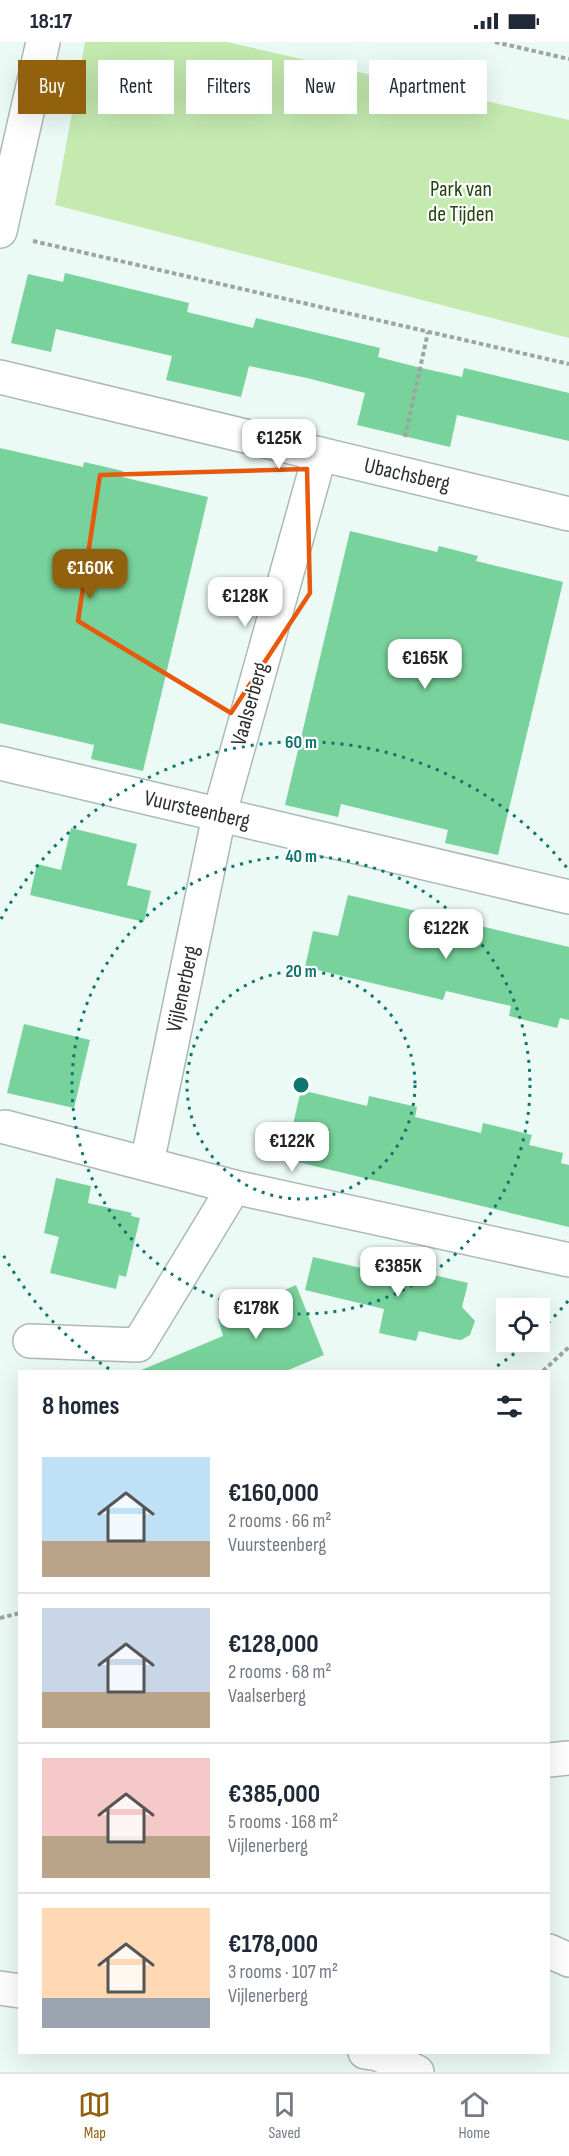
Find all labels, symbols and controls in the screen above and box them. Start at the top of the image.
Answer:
text: 18:17 [30,8,72,35]
chip: Buy [18,60,86,114]
chip: Rent [98,60,174,114]
chip: Filters [186,60,272,114]
chip: New [284,60,357,114]
chip: Apartment [369,60,487,114]
park label: Park van de Tijden [428,176,494,228]
pin: €125K [237,419,321,470]
text: €125K [256,426,302,450]
street label: Ubachsberg [362,452,453,498]
pin: €160K [48,549,132,600]
text: €160K [66,556,114,580]
pin: €128K [203,577,287,628]
text: €128K [222,584,268,608]
pin: €165K [383,639,467,690]
text: €165K [402,646,448,670]
street label: Vaalserberg [225,659,275,749]
text: 60 m [285,732,317,753]
street label: Vuursteenberg [141,785,253,835]
text: 40 m [285,846,317,867]
pin: €122K [404,909,488,960]
text: €122K [423,916,469,940]
street label: Vijlenerberg [161,943,205,1035]
text: 20 m [285,961,317,982]
centre of rings [291,1075,311,1095]
pin: €122K [250,1122,334,1173]
text: €122K [269,1129,315,1153]
pin: €385K [356,1247,440,1298]
text: €385K [374,1254,422,1278]
pin: €178K [214,1289,298,1340]
text: €178K [233,1296,279,1320]
map controls [496,1298,550,1352]
button: locate [496,1298,550,1352]
icon: filters [493,1390,526,1423]
text: 8 homes [42,1391,120,1422]
text: €160,000 [228,1478,319,1509]
icon: home [90,1481,162,1553]
text: 2 rooms · 66 m² [228,1509,332,1533]
text: Vuursteenberg [228,1533,326,1557]
text: €128,000 [228,1629,319,1660]
icon: home [90,1632,162,1704]
text: 2 rooms · 68 m² [228,1660,332,1684]
text: Vaalserberg [228,1684,306,1708]
text: €385,000 [228,1779,320,1810]
icon: home [90,1782,162,1854]
text: 5 rooms · 168 m² [228,1810,338,1834]
text: Vijlenerberg [228,1834,308,1858]
text: €178,000 [228,1929,318,1960]
icon: home [90,1932,162,2004]
text: 3 rooms · 107 m² [228,1960,338,1984]
text: Vijlenerberg [228,1984,308,2008]
tab: Map [78,2088,111,2143]
tab: Saved [268,2088,301,2143]
tab: Home [458,2088,491,2143]

